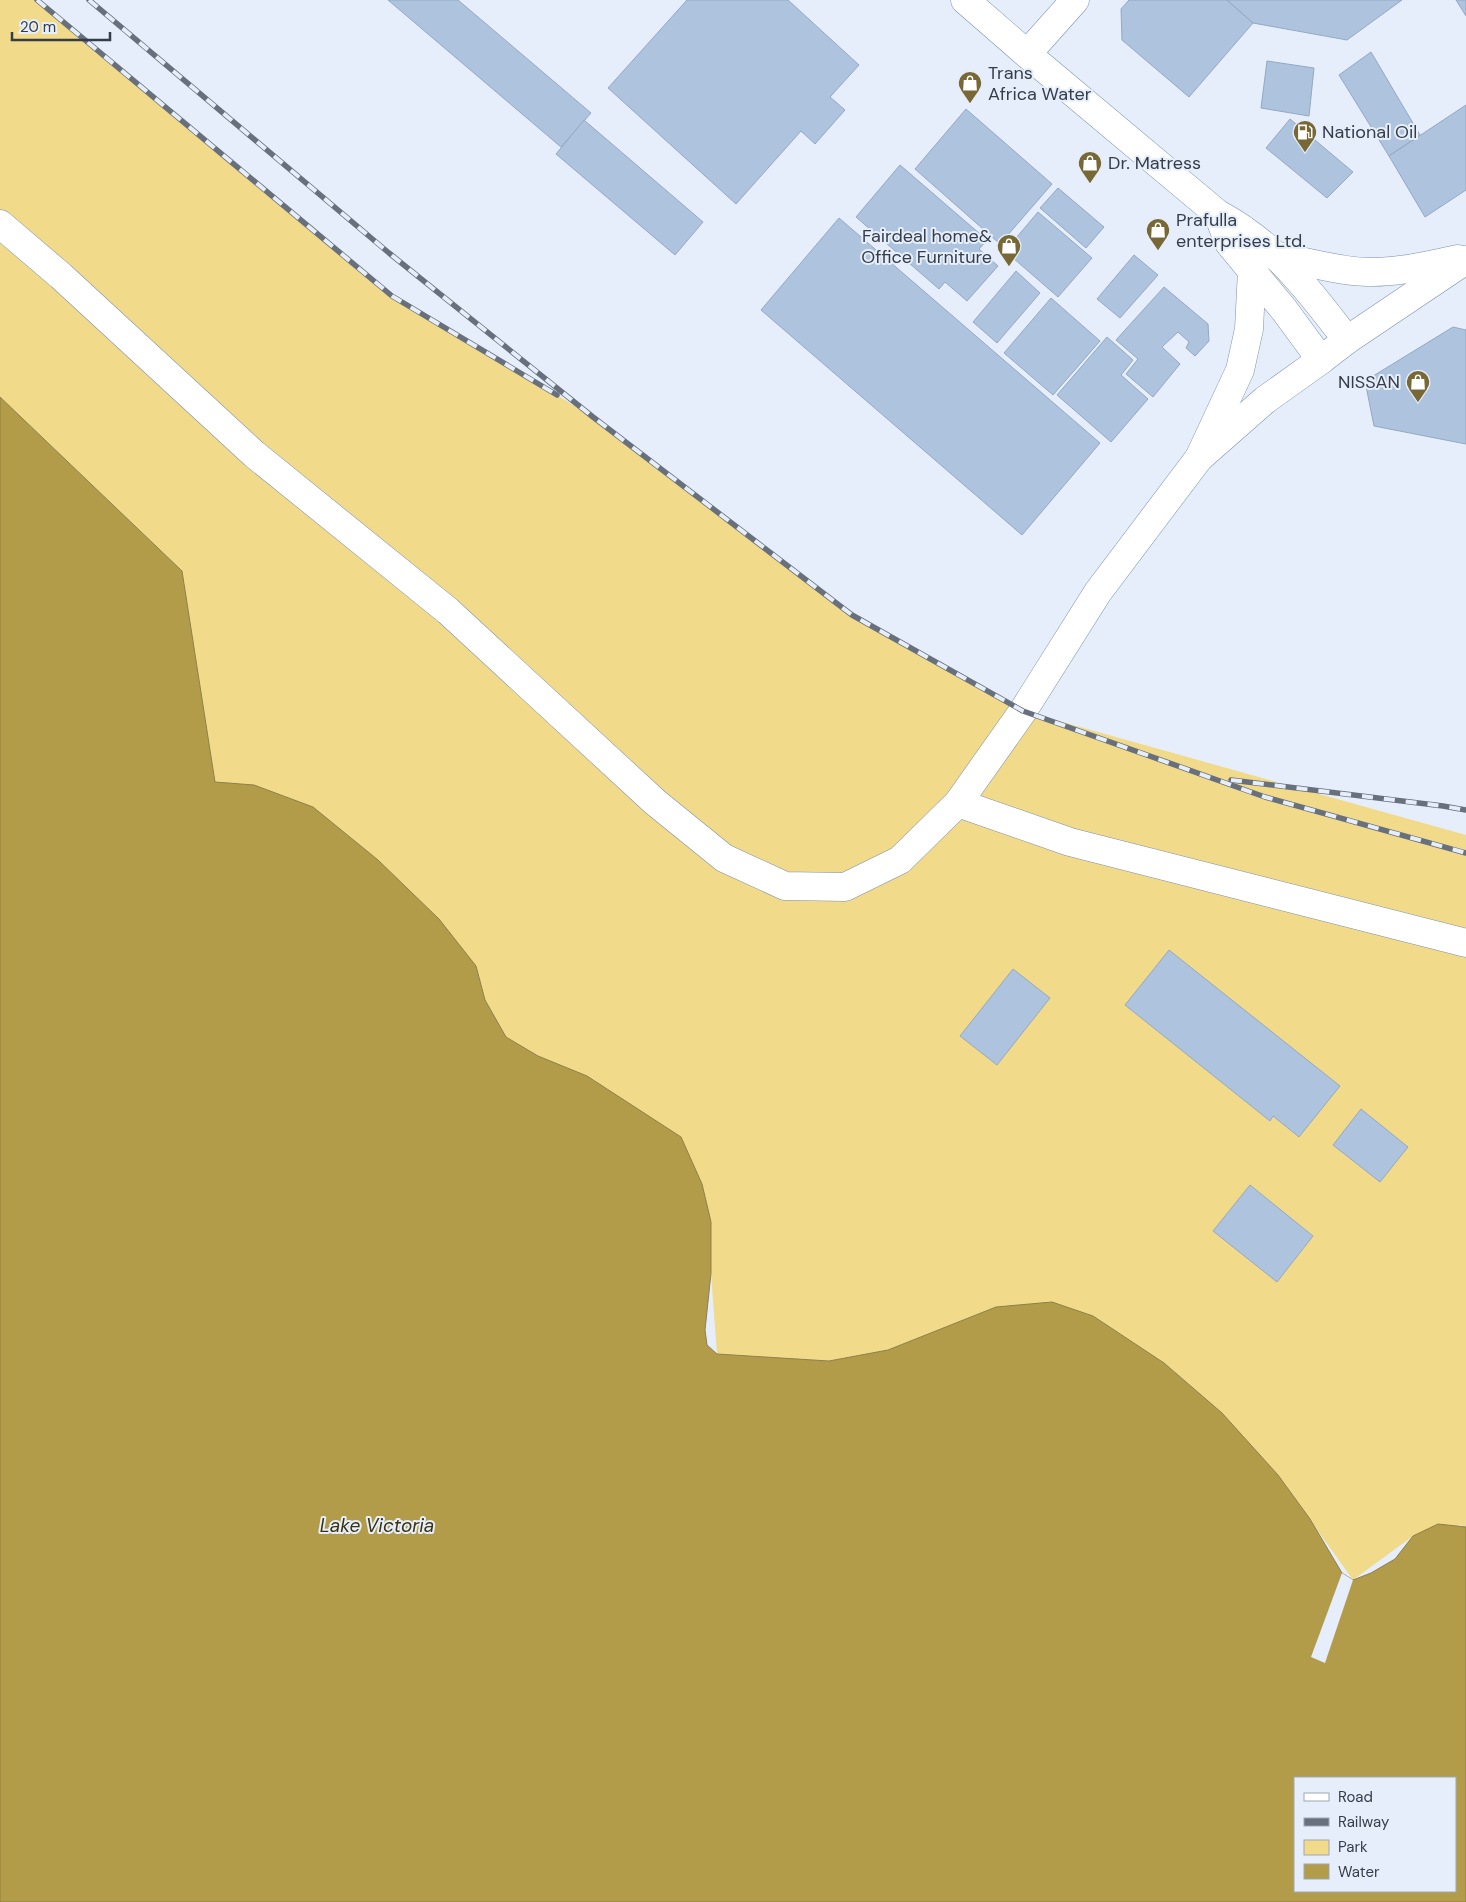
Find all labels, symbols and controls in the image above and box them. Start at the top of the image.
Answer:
scale bar [12,10,110,42]
text: 20 m [20,17,56,37]
place label: Trans Africa Water [988,61,1092,106]
shop icon: Trans Africa Water [957,70,983,104]
fuel station icon: National Oil [1292,119,1318,153]
place label: National Oil [1322,120,1417,144]
shop icon: Dr. Matress [1077,150,1103,184]
place label: Dr. Matress [1108,151,1201,175]
place label: Prafulla enterprises Ltd. [1176,208,1306,253]
shop icon: Prafulla enterprises Ltd. [1145,217,1171,251]
place label: Fairdeal home& Office Furniture [861,224,992,269]
shop icon: Fairdeal home& Office Furniture [996,233,1022,267]
shop icon: NISSAN [1405,369,1431,403]
place label: NISSAN [1338,370,1400,394]
water label: Lake Victoria [320,1513,434,1538]
legend [1294,1777,1456,1892]
text: Road [1338,1787,1373,1807]
text: Railway [1338,1812,1390,1832]
text: Park [1338,1837,1368,1857]
text: Water [1338,1862,1380,1882]

